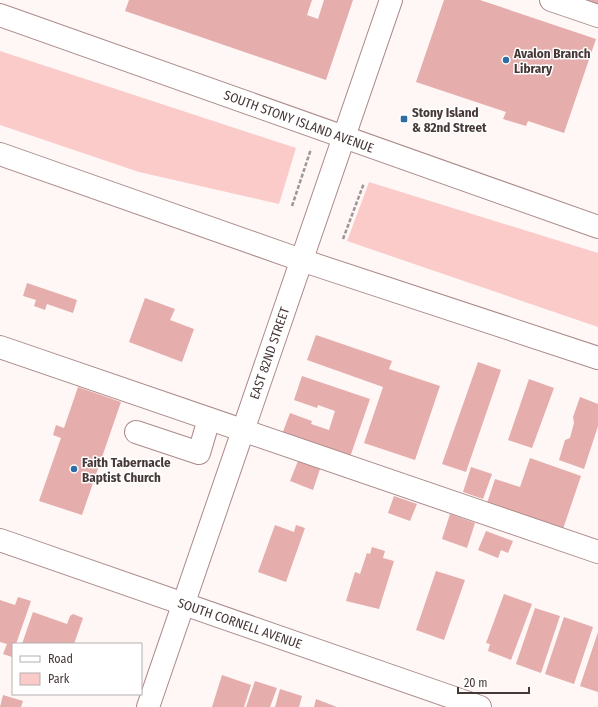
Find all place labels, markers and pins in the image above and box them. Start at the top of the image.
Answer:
place label: Avalon Branch Library [513,46,591,76]
marker: Avalon Branch Library [501,55,511,65]
place label: Stony Island & 82nd Street [412,105,487,135]
marker: Stony Island & 82nd Street [399,114,409,124]
place label: Faith Tabernacle Baptist Church [82,455,171,485]
marker: Faith Tabernacle Baptist Church [69,464,79,474]

